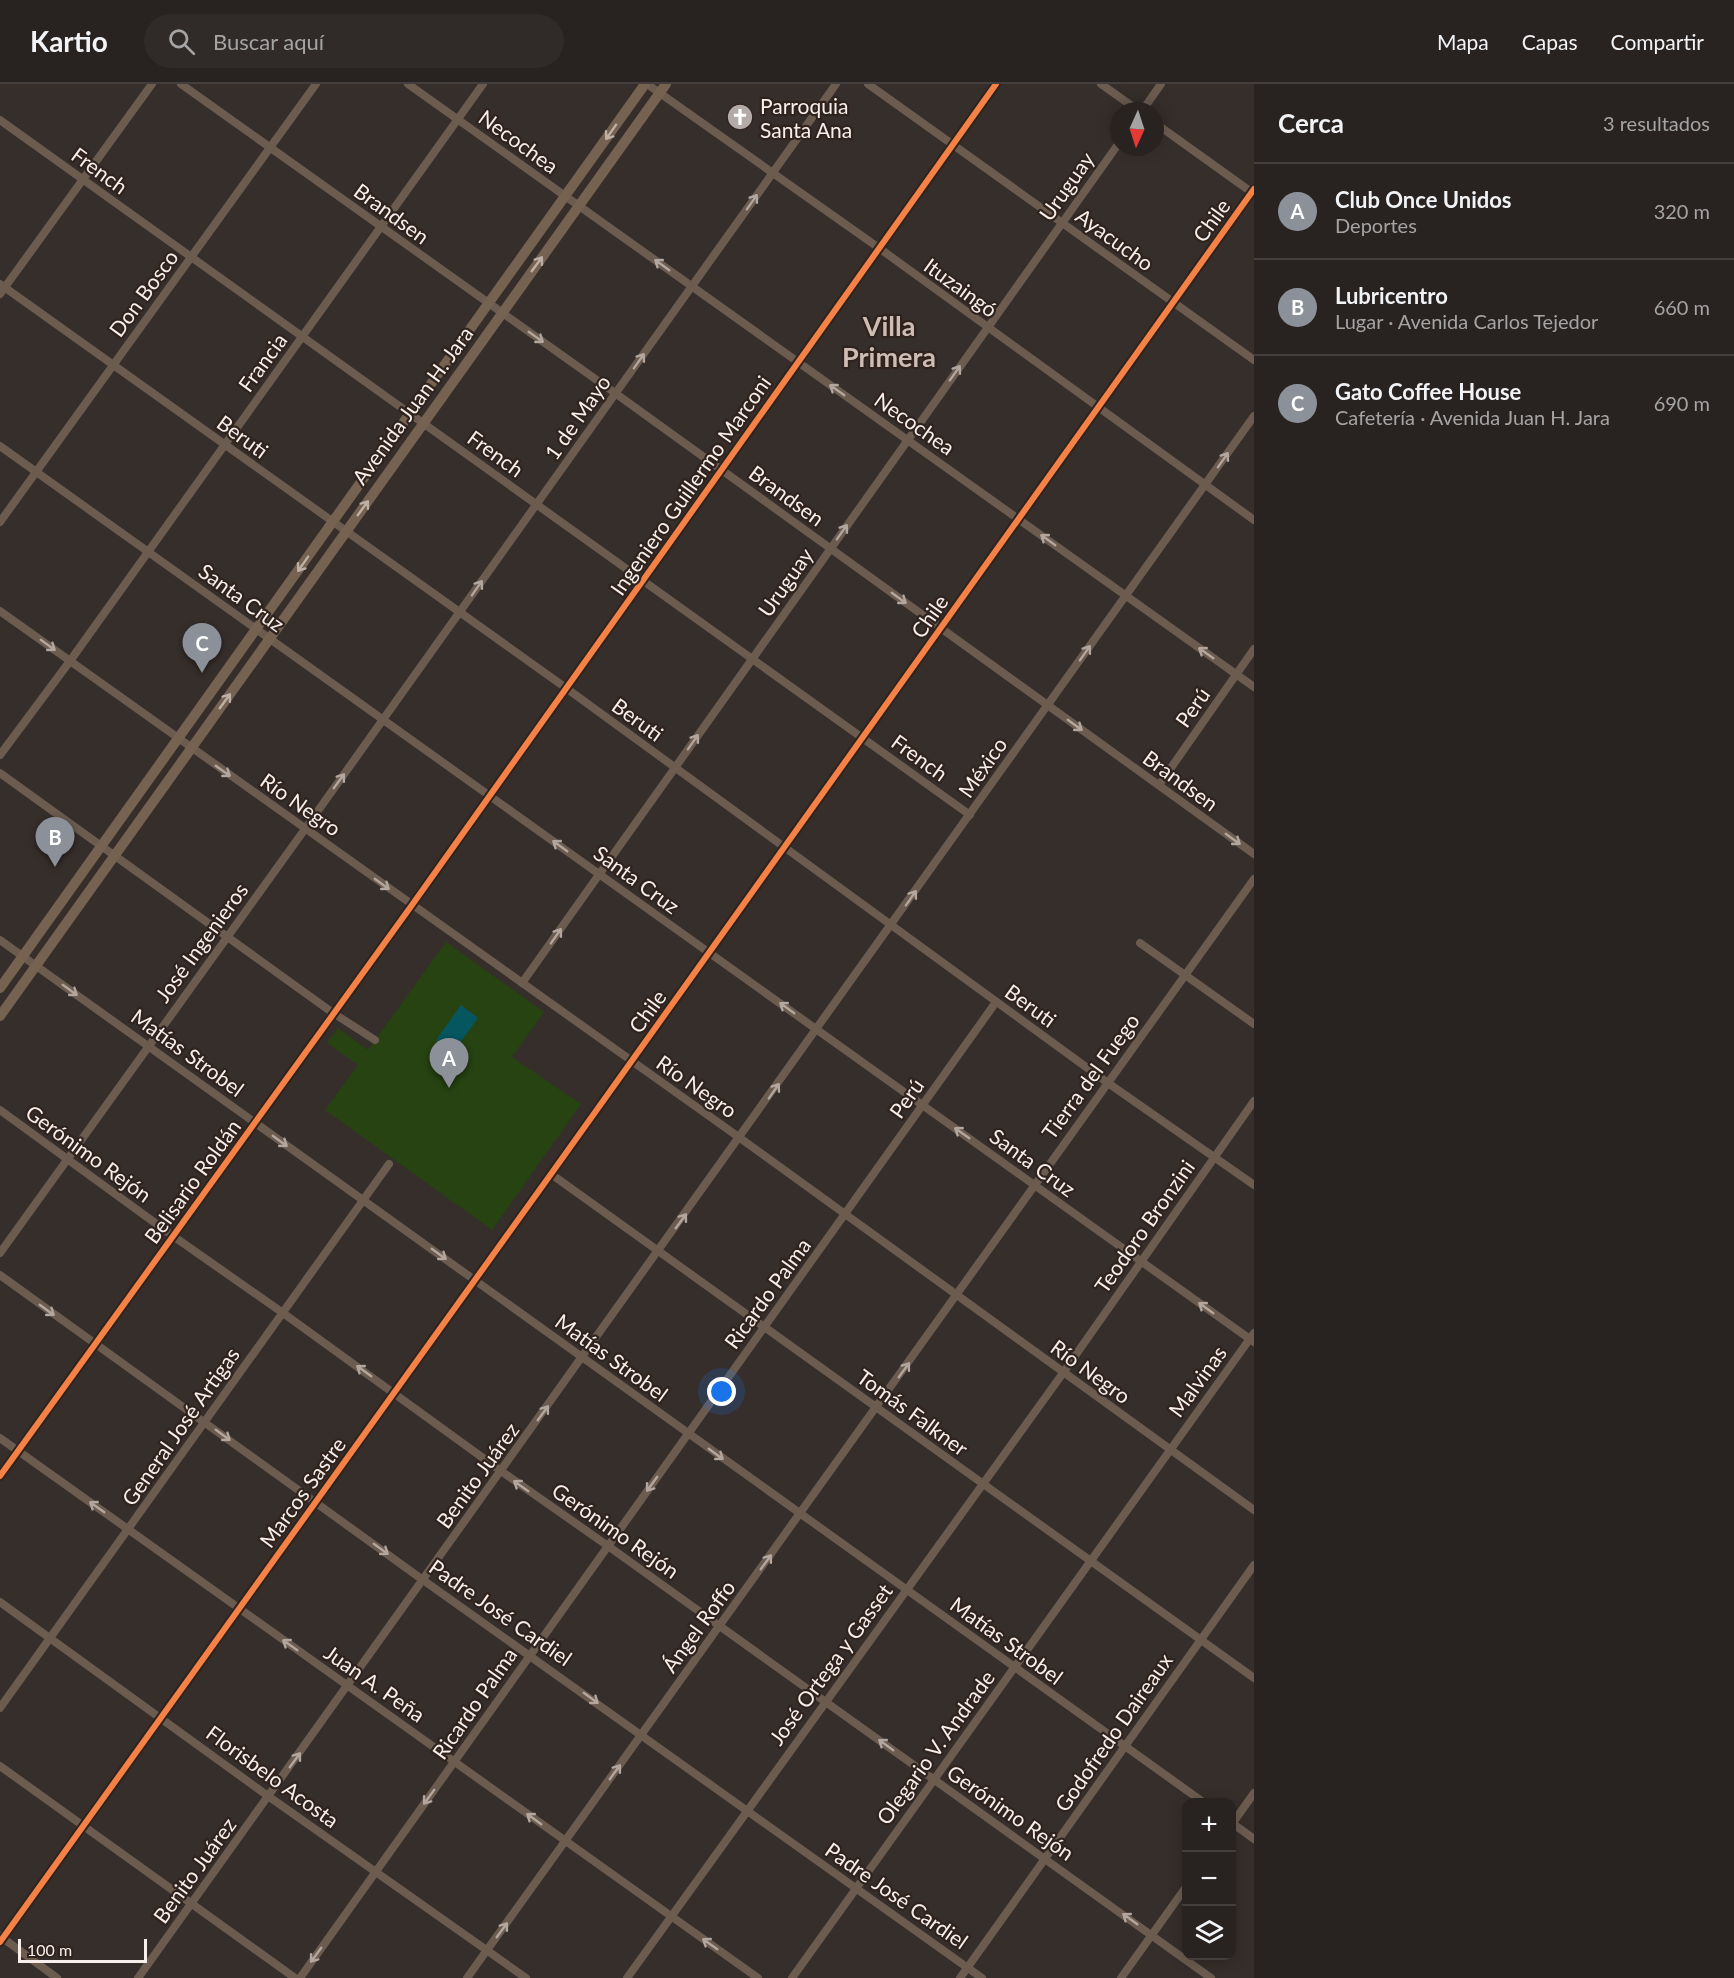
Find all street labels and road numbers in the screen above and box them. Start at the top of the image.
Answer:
street label: Necochea [475,104,563,178]
street label: French [67,141,133,199]
street label: Uruguay [1033,147,1099,225]
street label: Brandsen [350,177,434,249]
street label: Chile [1187,194,1235,246]
street label: Ayacucho [1071,203,1159,276]
street label: Don Bosco [103,245,183,341]
street label: Ituzaingó [920,252,1002,322]
street label: Avenida Juan H. Jara [346,321,478,489]
street label: Francia [232,328,292,396]
street label: 1 de Mayo [539,370,615,464]
street label: Ingeniero Guillermo Marconi [605,370,775,600]
street label: Necochea [870,386,960,460]
street label: Beruti [213,409,273,463]
street label: French [463,424,529,482]
street label: Brandsen [745,459,829,531]
street label: Uruguay [752,543,818,621]
street label: Santa Cruz [194,558,290,636]
street label: Chile [905,590,953,642]
street label: Perú [1170,682,1214,732]
street label: Beruti [608,692,668,746]
street label: French [887,728,953,786]
street label: México [952,732,1012,802]
street label: Brandsen [1139,744,1223,816]
street label: Río Negro [256,767,346,841]
street label: Santa Cruz [589,840,685,918]
street label: José Ingenieros [149,877,253,1007]
street label: Beruti [1001,978,1061,1032]
street label: Chile [623,985,671,1037]
street label: Matías Strobel [127,1003,249,1101]
street label: Tierra del Fuego [1036,1008,1144,1144]
street label: Río Negro [652,1049,742,1123]
street label: Perú [884,1073,928,1123]
street label: Gerónimo Rejón [21,1099,157,1207]
street label: Belisario Roldán [139,1114,245,1248]
street label: Santa Cruz [985,1123,1081,1201]
street label: Teodoro Bronzini [1089,1155,1199,1297]
street label: Ricardo Palma [719,1233,815,1353]
street label: Matías Strobel [551,1308,673,1406]
street label: Río Negro [1046,1334,1136,1408]
street label: Malvinas [1163,1341,1231,1421]
street label: General José Artigas [116,1342,244,1510]
street label: Tomás Falkner [853,1363,974,1461]
street label: Benito Juárez [430,1418,524,1532]
street label: Marcos Sastre [254,1432,350,1552]
street label: Gerónimo Rejón [548,1477,684,1583]
street label: Padre José Cardiel [425,1554,577,1670]
street label: Ángel Roffo [656,1575,740,1677]
street label: José Ortega y Gasset [763,1578,897,1749]
street label: Matías Strobel [946,1591,1068,1689]
street label: Juan A. Peña [320,1639,430,1727]
street label: Ricardo Palma [426,1643,522,1763]
street label: Godofredo Daireaux [1049,1648,1177,1816]
street label: Olegario V. Andrade [871,1665,999,1829]
street label: Florisbelo Acosta [202,1720,344,1832]
street label: Gerónimo Rejón [943,1759,1079,1865]
street label: Benito Juárez [147,1813,241,1927]
street label: Padre José Cardiel [821,1837,973,1953]

